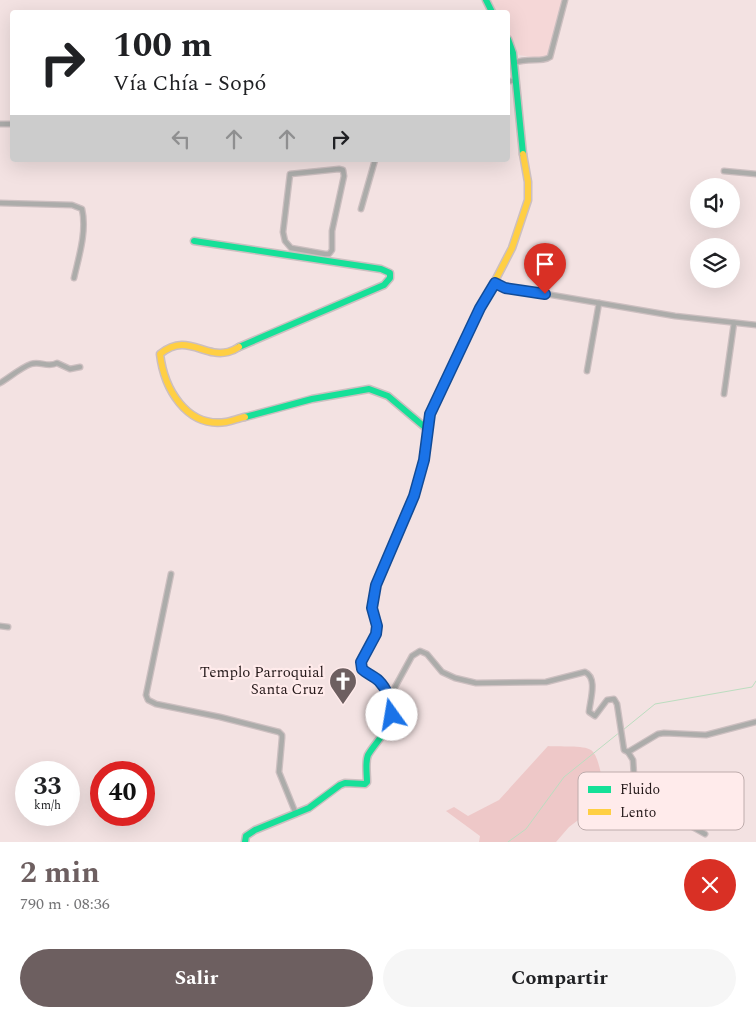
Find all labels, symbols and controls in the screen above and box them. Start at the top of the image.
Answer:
text: 100 m [113,19,212,72]
icon: right [30,30,95,95]
text: Vía Chía - Sopó [113,67,266,100]
icon: left [167,125,195,153]
icon: ahead [220,125,248,153]
icon: ahead [273,125,301,153]
icon: right [326,125,354,153]
map controls [690,178,740,288]
button: sound [690,178,740,228]
button: layers [690,238,740,288]
pin [524,243,566,294]
icon: arrive [531,250,559,278]
place label: Templo Parroquial Santa Cruz [200,661,324,701]
church icon: Templo Parroquial Santa Cruz [328,666,358,705]
position arrow [365,688,417,740]
speed limit sign: 40 [90,761,155,826]
text: 33 [33,768,62,806]
legend [578,772,744,830]
text: Fluido [620,779,660,800]
text: km/h [34,796,61,815]
text: Lento [620,802,656,823]
text: 2 min [20,850,100,896]
button: close [684,859,736,911]
text: 790 m · 08:36 [20,892,110,916]
button: Salir [20,949,373,1007]
button: Compartir [383,949,736,1007]

